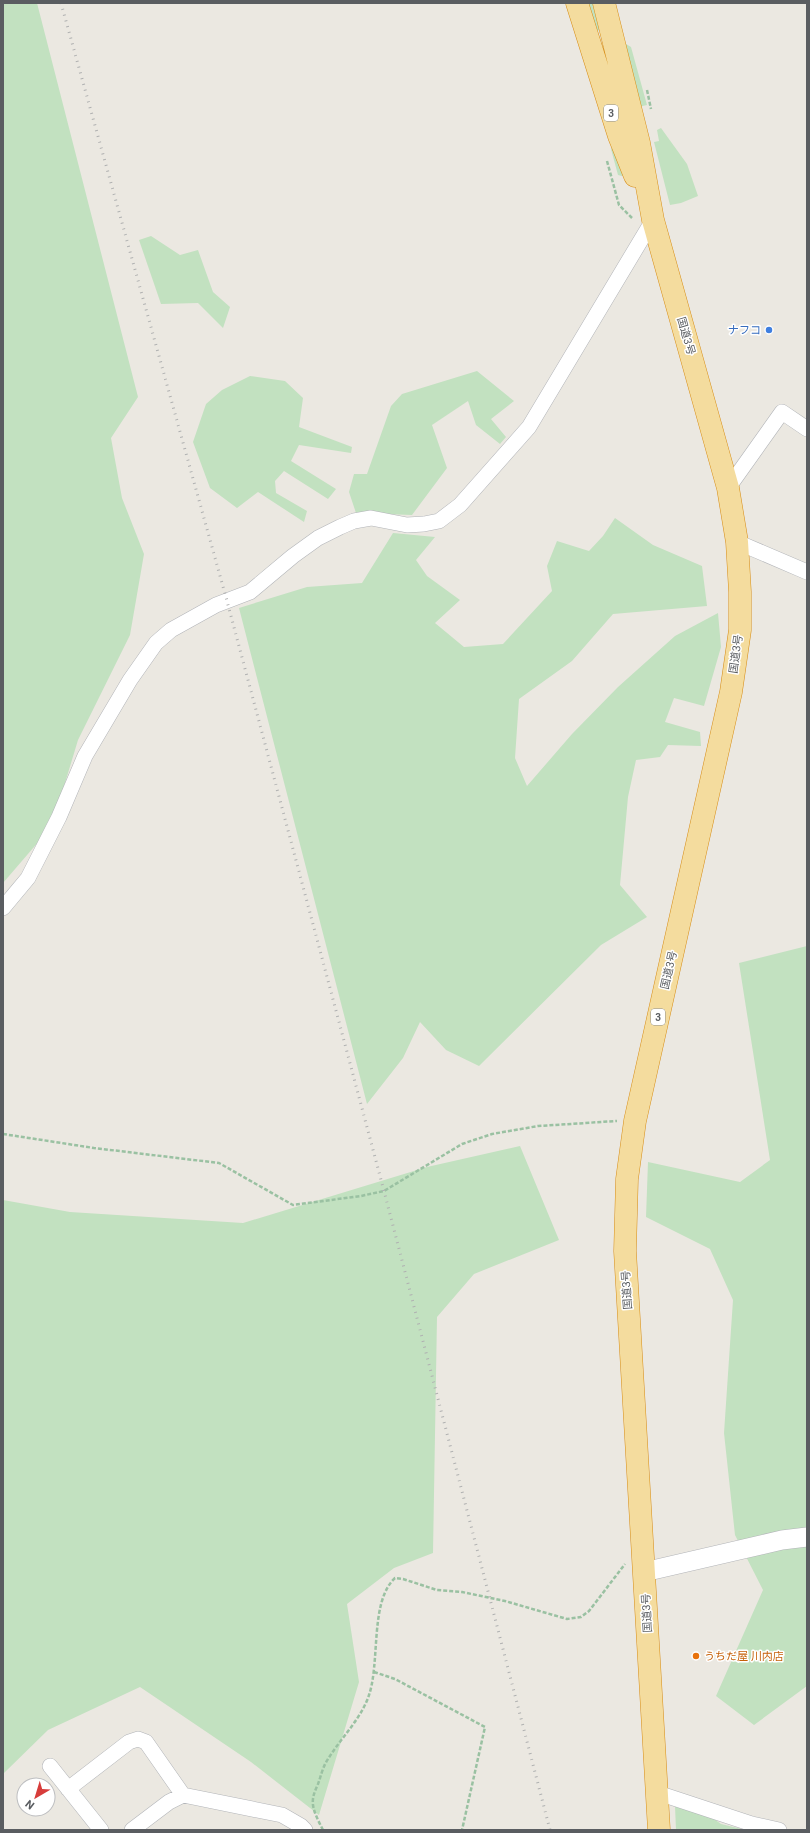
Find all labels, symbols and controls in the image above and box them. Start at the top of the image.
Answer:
road number: 3 [604,105,618,121]
street label: 国道3号 [674,315,698,357]
place label: ナフコ [728,324,761,337]
marker: ナフコ [764,325,774,335]
street label: 国道3号 [727,634,745,674]
street label: 国道3号 [658,949,680,991]
road number: 3 [651,1009,665,1025]
street label: 国道3号 [619,1270,635,1310]
street label: 国道3号 [639,1593,655,1633]
place label: うちだ屋 川内店 [704,1650,784,1663]
marker: うちだ屋 川内店 [691,1651,701,1661]
north arrow [16,1777,56,1817]
text: N [23,1797,37,1812]

